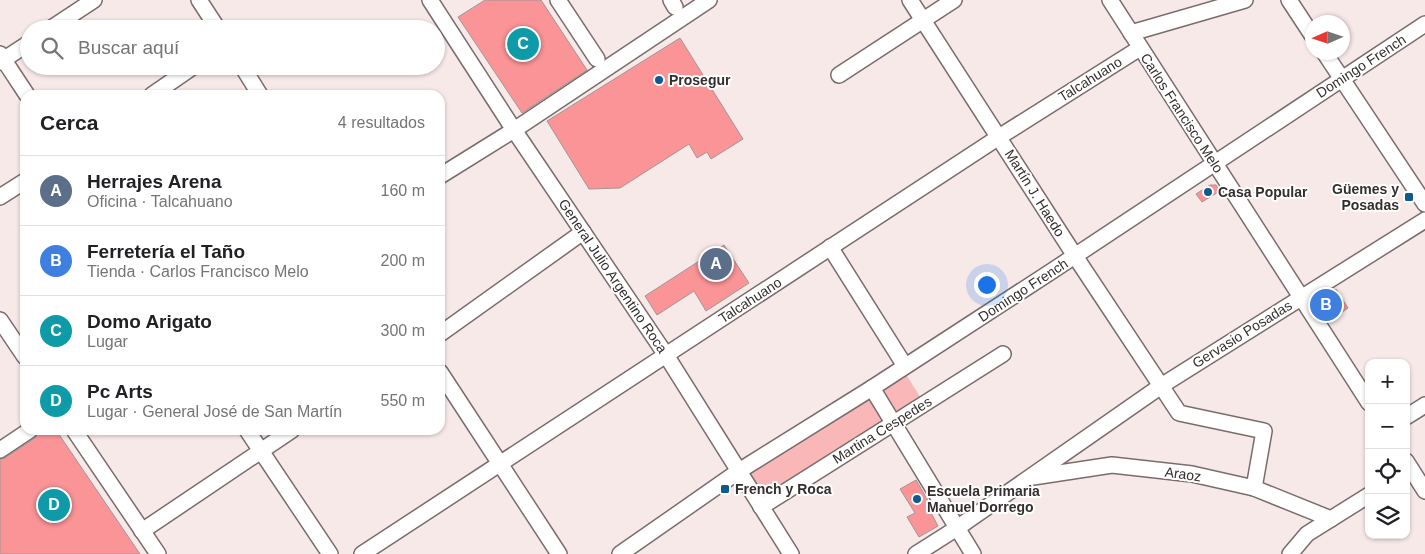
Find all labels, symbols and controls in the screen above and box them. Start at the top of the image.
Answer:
north arrow [1305,15,1350,60]
search box [20,20,445,75]
pin: C [507,25,539,63]
street label: Domingo French [1313,31,1409,101]
icon: search [38,34,66,62]
text: Buscar aquí [78,37,179,58]
street label: Carlos Francisco Melo [1137,50,1227,176]
street label: Talcahuano [1055,53,1125,105]
place label: Prosegur [669,72,731,88]
marker: Prosegur [653,74,665,86]
text: Cerca [40,111,98,134]
text: 4 resultados [338,114,425,131]
street label: Martín J. Haedo [1002,147,1068,240]
text: Herrajes Arena [87,171,221,192]
place label: Güemes y Posadas [1332,181,1399,213]
text: A [50,182,62,199]
text: 160 m [381,182,425,199]
place label: Casa Popular [1218,184,1308,200]
marker: Casa Popular [1202,186,1214,198]
marker: Güemes y Posadas [1403,191,1415,203]
text: Oficina · Talcahuano [87,193,233,210]
street label: General Julio Argentino Roca [555,196,671,356]
text: Ferretería el Taño [87,241,245,262]
pin: A [700,245,732,283]
text: B [50,252,62,269]
text: 200 m [381,252,425,269]
street label: Domingo French [975,255,1071,325]
text: Tienda · Carlos Francisco Melo [87,263,309,280]
your location [974,272,1000,298]
street label: Talcahuano [716,274,785,326]
pin: B [1310,286,1342,324]
street label: Gervasio Posadas [1189,297,1295,371]
text: Domo Arigato [87,311,212,332]
text: C [50,322,62,339]
text: 300 m [381,322,425,339]
text: Lugar [87,333,128,350]
map controls [1365,359,1410,539]
button: + [1365,359,1410,404]
text: Pc Arts [87,381,153,402]
text: D [50,392,62,409]
text: 550 m [381,392,425,409]
street label: Martina Cespedes [830,393,934,467]
text: Lugar · General José de San Martín [87,403,342,420]
button: − [1365,404,1410,449]
button: locate [1365,449,1410,494]
street label: Araoz [1164,464,1202,484]
place label: French y Roca [735,481,832,497]
marker: French y Roca [719,483,731,495]
place label: Escuela Primaria Manuel Dorrego [927,483,1040,515]
pin: D [38,486,70,524]
marker: Escuela Primaria Manuel Dorrego [911,493,923,505]
button: layers [1365,494,1410,539]

